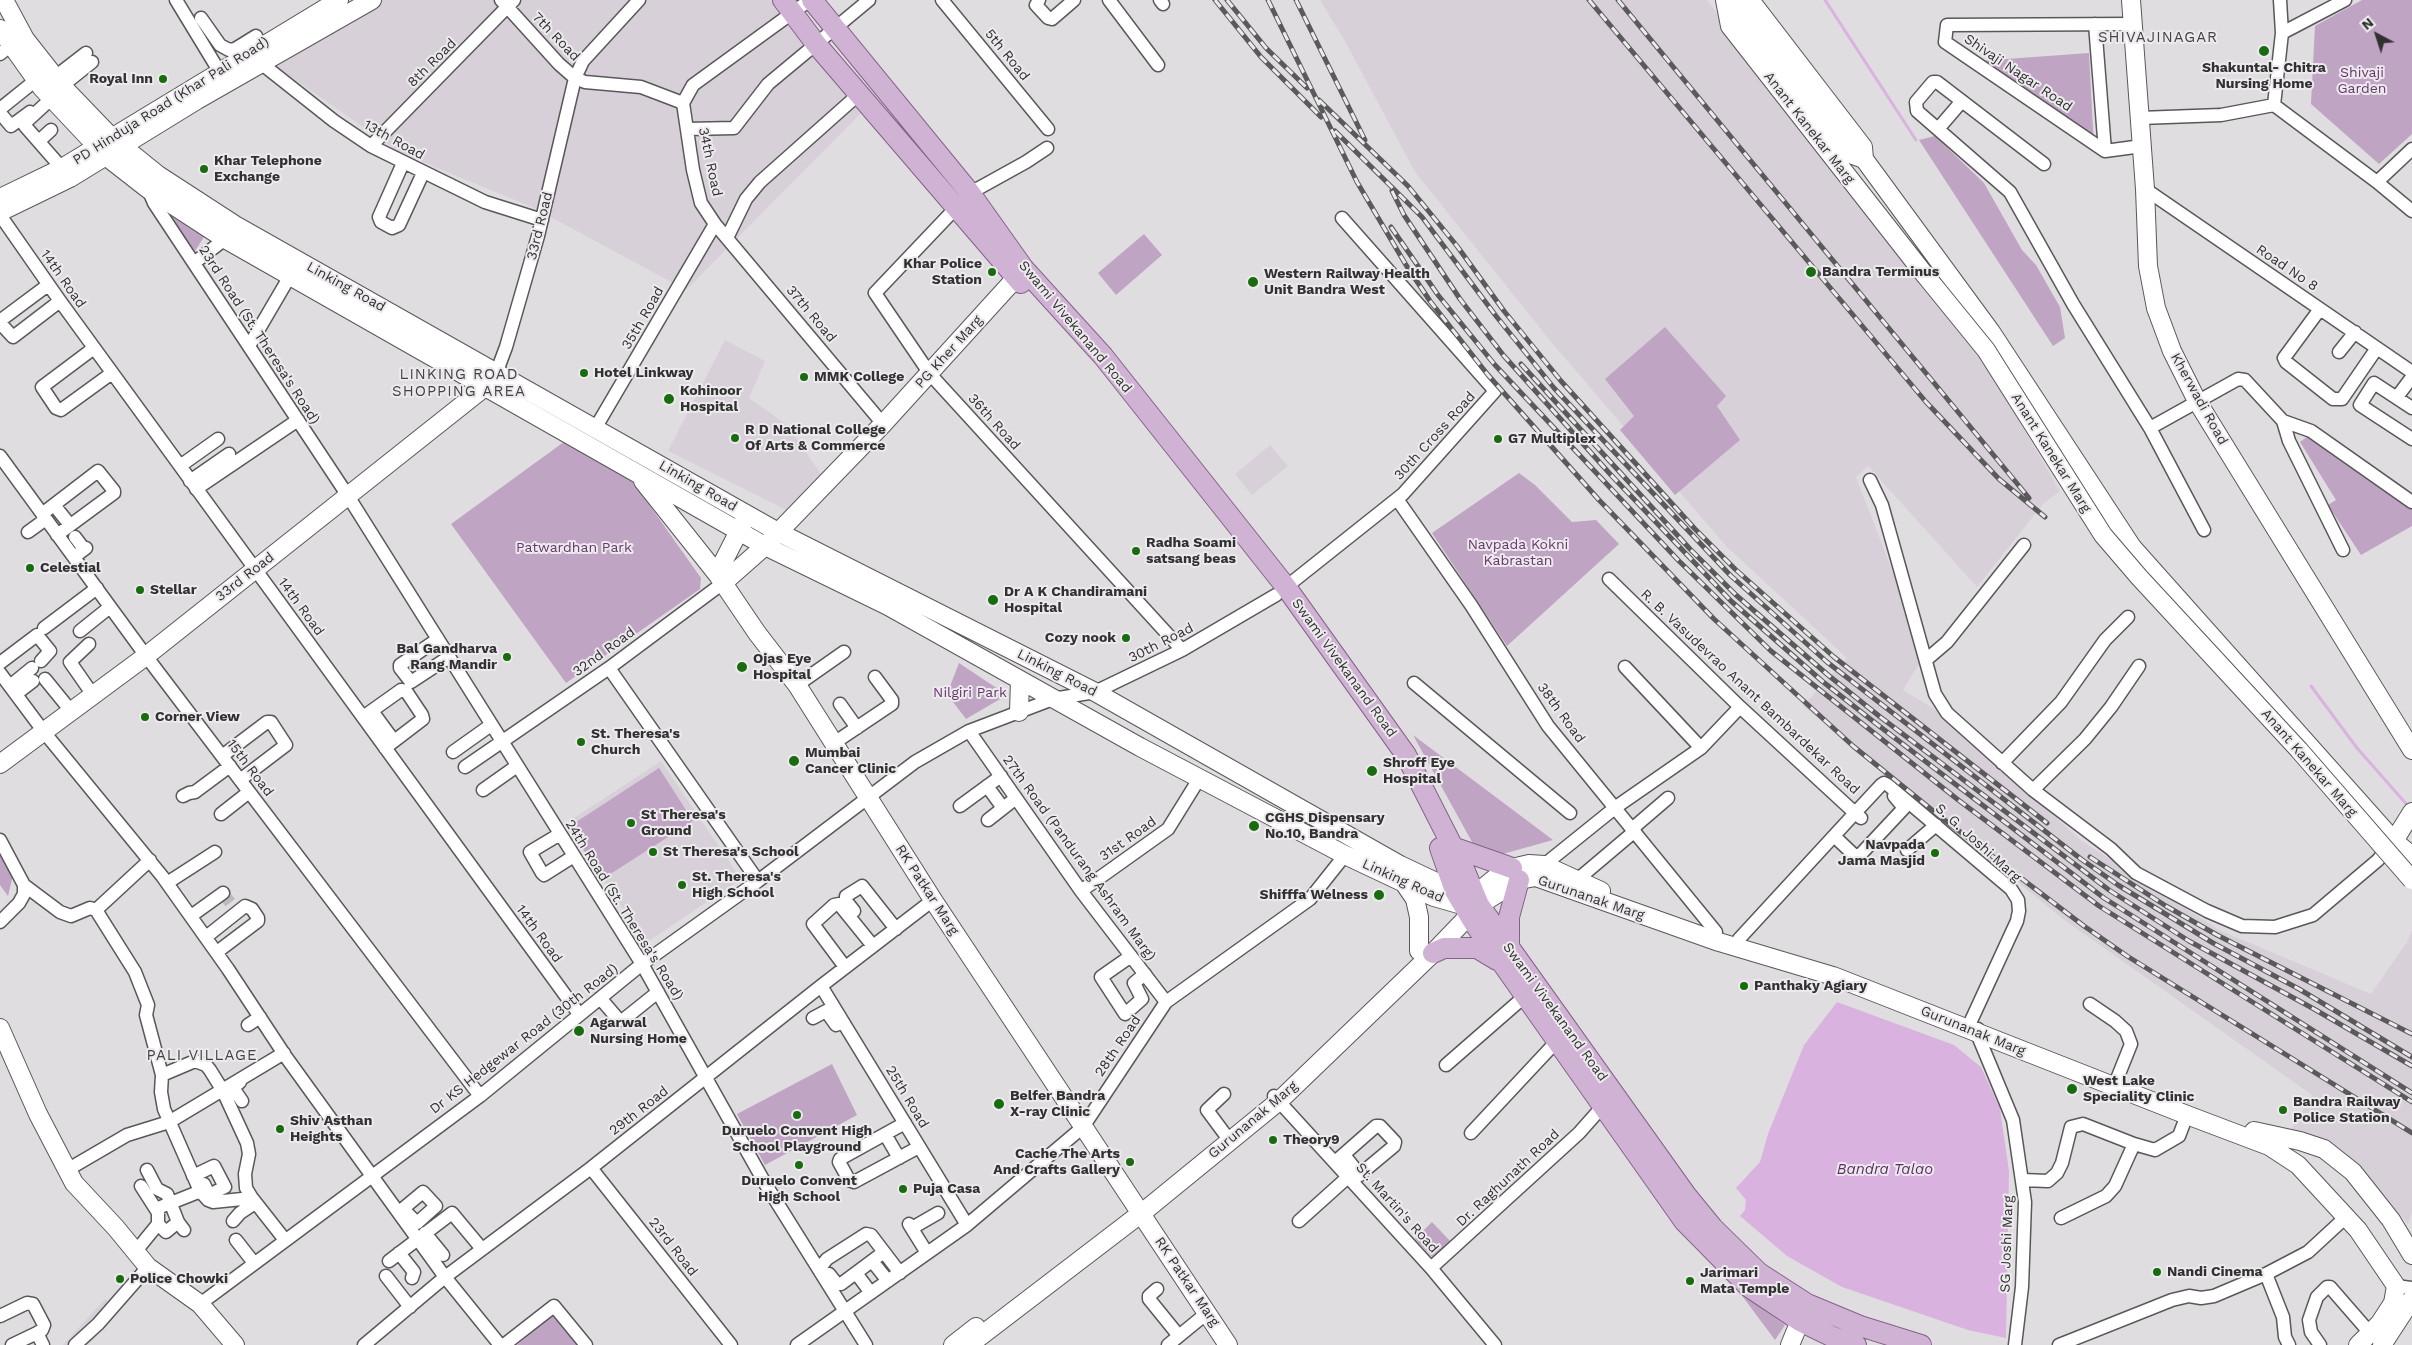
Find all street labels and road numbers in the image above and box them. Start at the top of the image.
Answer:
street label: 7th Road [529,9,583,65]
street label: 5th Road [981,26,1033,84]
street label: Shivaji Nagar Road [1961,31,2075,115]
street label: PD Hinduja Road (Khar Pali Road) [70,33,272,169]
street label: 8th Road [404,35,460,91]
street label: Anant Kanekar Marg [1760,69,1858,187]
street label: 13th Road [361,116,427,164]
street label: 34th Road [694,126,726,198]
street label: 33rd Road [523,190,557,262]
street label: Road No 8 [2253,241,2321,295]
street label: 23rd Road (St. Theresa's Road) [195,243,323,427]
street label: 14th Road [37,247,89,311]
street label: Linking Road [304,258,388,316]
street label: Swami Vivekanand Road [1015,258,1135,396]
street label: 37th Road [782,282,840,346]
street label: 35th Road [618,284,668,352]
street label: PG Kher Marg [912,312,986,392]
street label: Kherwadi Road [2167,350,2231,448]
street label: 30th Cross Road [1391,388,1479,484]
street label: 36th Road [964,390,1024,454]
street label: Anant Kanekar Marg [2007,390,2095,516]
street label: Linking Road [656,457,740,515]
street label: 33rd Road [212,549,278,605]
street label: 14th Road [274,575,328,639]
street label: R. B. Vasudevrao Anant Bambardekar Road [1637,586,1863,798]
street label: Swami Vivekanand Road [1288,595,1400,741]
street label: 30th Road [1126,620,1196,666]
street label: 32nd Road [570,624,638,680]
street label: Linking Road [1014,646,1100,700]
street label: 38th Road [1534,680,1588,746]
street label: Anant Kanekar Marg [2258,706,2360,820]
street label: 15th Road [223,736,277,800]
street label: 27th Road (Pandurang Ashram Marg) [999,752,1159,964]
street label: S. G. Joshi Marg [1932,800,2024,886]
street label: 31st Road [1096,813,1160,865]
street label: 24th Road (St. Theresa's Road) [561,817,687,1003]
street label: RK Patkar Marg [892,842,962,938]
street label: Linking Road [1360,856,1446,906]
street label: Gurunanak Marg [1535,872,1647,924]
street label: 14th Road [512,902,566,966]
street label: Swami Vivekanand Road [1499,939,1611,1085]
street label: Dr KS Hedgewar Road (30th Road) [427,960,621,1118]
street label: Gurunanak Marg [1918,1002,2028,1060]
street label: 28th Road [1091,1012,1145,1080]
street label: 25th Road [882,1063,932,1131]
street label: Gurunanak Marg [1205,1078,1301,1162]
street label: 29th Road [606,1083,672,1139]
street label: Dr. Raghunath Road [1453,1126,1563,1230]
street label: St. Martin's Road [1352,1159,1442,1257]
street label: SG Joshi Marg [1997,1195,2017,1293]
street label: 23rd Road [645,1214,701,1280]
street label: RK Patkar Marg [1151,1234,1223,1330]

